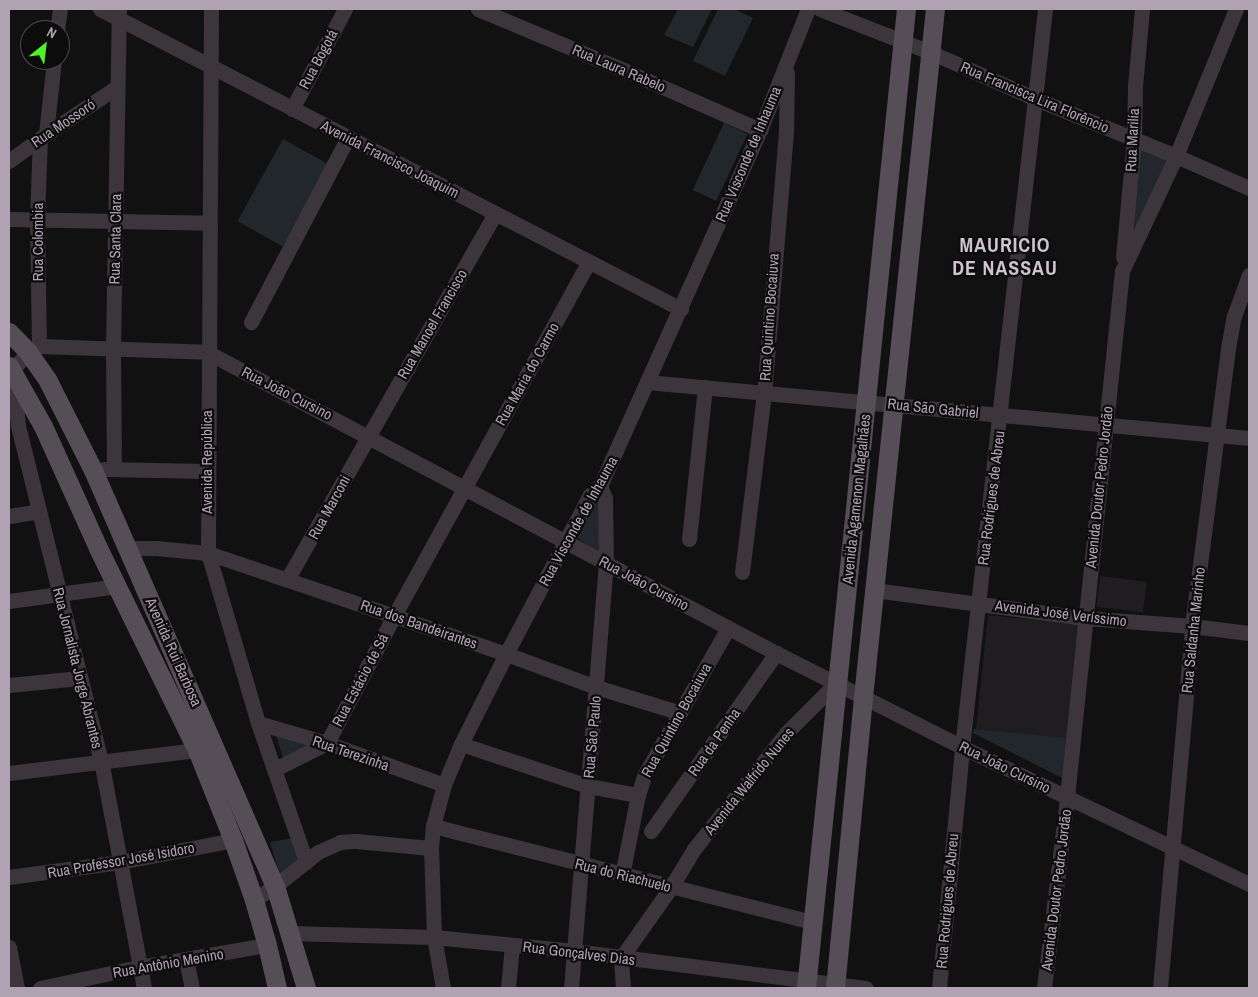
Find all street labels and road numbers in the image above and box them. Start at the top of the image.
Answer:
street label: Rua Bogotá [295,26,341,92]
street label: Rua Laura Rabelo [570,40,668,96]
street label: Rua Francisca Lira Florêncio [958,58,1112,136]
street label: Rua Visconde de Inhauma [711,84,785,224]
street label: Rua Mossoró [28,95,98,151]
street label: Rua Marilía [1121,108,1143,172]
street label: Avenida Francisco Joaquim [318,116,462,202]
street label: Rua Santa Clara [105,193,125,285]
street label: Rua Colombia [29,203,47,281]
street label: Rua Quintino Bocaiuva [756,253,782,381]
street label: Rua Manoel Francisco [393,266,471,382]
street label: Rua Maria do Carmo [491,319,563,429]
street label: Rua João Cursino [239,362,335,424]
street label: Rua São Gabriel [887,394,979,422]
street label: Avenida Doutor Pedro Jordão [1082,405,1116,569]
street label: Avenida República [198,410,216,514]
street label: Avenida Agamenon Magalhães [838,413,874,585]
street label: Rua Rodrigues de Abreu [974,429,1008,567]
street label: Rua Visconde de Inhauma [535,453,621,589]
street label: Rua Marconi [304,472,354,542]
street label: Rua João Cursino [596,552,692,614]
street label: Rua Saldanha Marinho [1177,566,1209,694]
street label: Rua Jornalista Jorge Abrantes [49,585,107,751]
street label: Avenida Rui Barbosa [142,595,206,709]
street label: Rua dos Bandeirantes [358,596,480,652]
street label: Avenida José Veríssimo [994,596,1128,630]
street label: Rua Estácio de Sá [328,630,392,730]
street label: Rua Quintino Bocaiuva [637,660,715,780]
street label: Rua São Paulo [579,695,605,779]
street label: Rua da Penha [684,705,744,779]
street label: Avenida Walfrido Nunes [700,724,798,838]
street label: Rua Terezinha [310,731,392,775]
street label: Rua João Cursino [957,737,1053,797]
street label: Avenida Doutor Pedro Jordão [1037,808,1075,972]
street label: Rua Rodrigues de Abreu [932,832,962,970]
street label: Rua Professor José Isidoro [46,838,196,882]
street label: Rua do Riachuelo [573,854,673,896]
street label: Rua Gonçalves Dias [522,937,636,969]
street label: Rua Antônio Menino [111,944,225,982]

